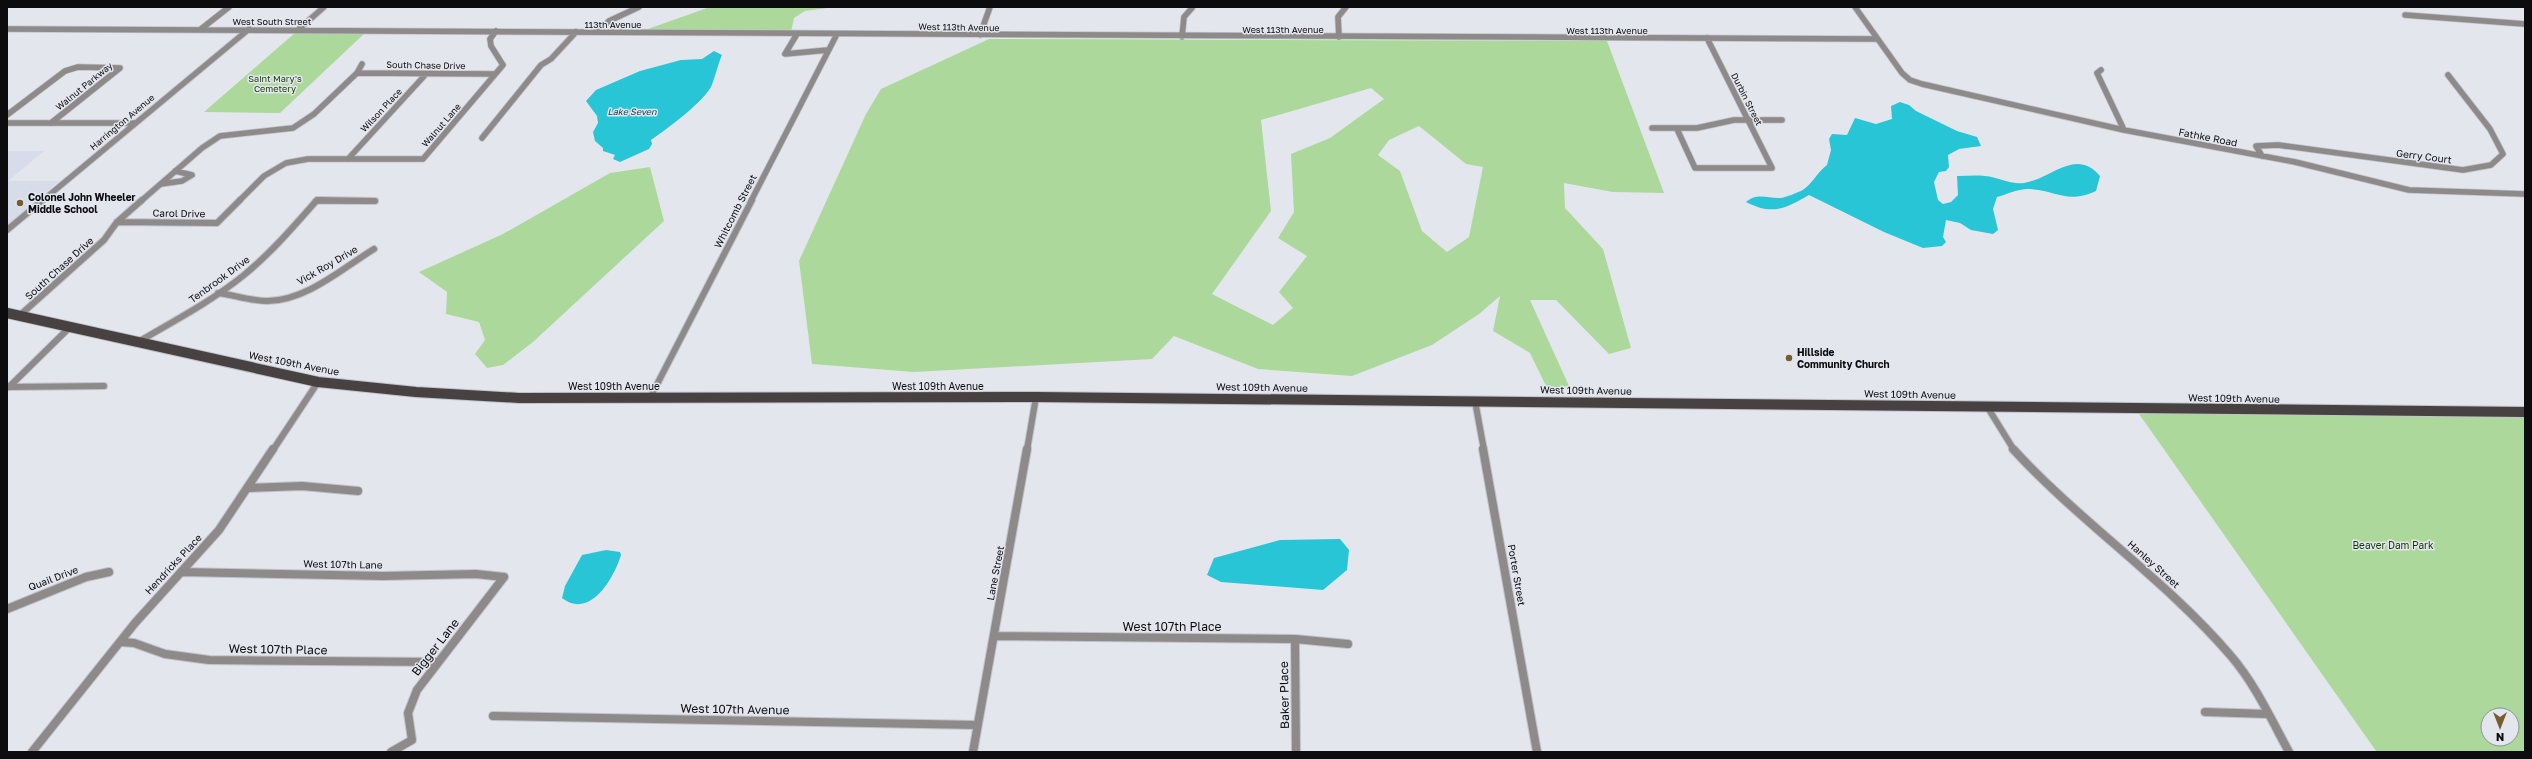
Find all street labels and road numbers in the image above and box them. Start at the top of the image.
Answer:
street label: West South Street [233,16,312,27]
street label: 113th Avenue [584,19,642,30]
street label: West 113th Avenue [918,21,1000,33]
street label: West 113th Avenue [1242,24,1324,35]
street label: West 113th Avenue [1566,25,1648,36]
street label: South Chase Drive [386,59,466,71]
street label: Walnut Parkway [53,60,115,112]
street label: Durbin Street [1729,71,1765,128]
street label: Wilson Place [358,86,404,134]
street label: Harrington Avenue [87,92,157,152]
street label: Walnut Lane [419,101,463,149]
street label: Fathke Road [2178,125,2238,149]
street label: Gerry Court [2395,147,2453,165]
street label: Whitcomb Street [711,172,759,250]
street label: Carol Drive [153,207,206,219]
street label: South Chase Drive [22,234,96,302]
street label: Vick Roy Drive [294,243,360,287]
street label: Tenbrook Drive [186,253,252,305]
street label: West 109th Avenue [248,348,340,378]
street label: West 109th Avenue [568,380,660,392]
street label: West 109th Avenue [892,380,984,392]
street label: West 109th Avenue [1216,380,1308,394]
street label: West 109th Avenue [1540,383,1632,397]
street label: West 109th Avenue [1864,387,1956,401]
street label: West 109th Avenue [2188,391,2280,405]
street label: Hendricks Place [142,531,204,597]
street label: Hanley Street [2126,538,2182,590]
street label: Porter Street [1506,543,1528,607]
street label: Lane Street [984,545,1006,601]
street label: West 107th Lane [303,557,383,571]
street label: Quail Drive [26,563,80,593]
street label: Bigger Lane [408,615,462,679]
street label: West 107th Place [1123,619,1222,634]
street label: West 107th Place [228,641,328,657]
street label: Baker Place [1276,661,1292,729]
street label: West 107th Avenue [680,701,790,717]

